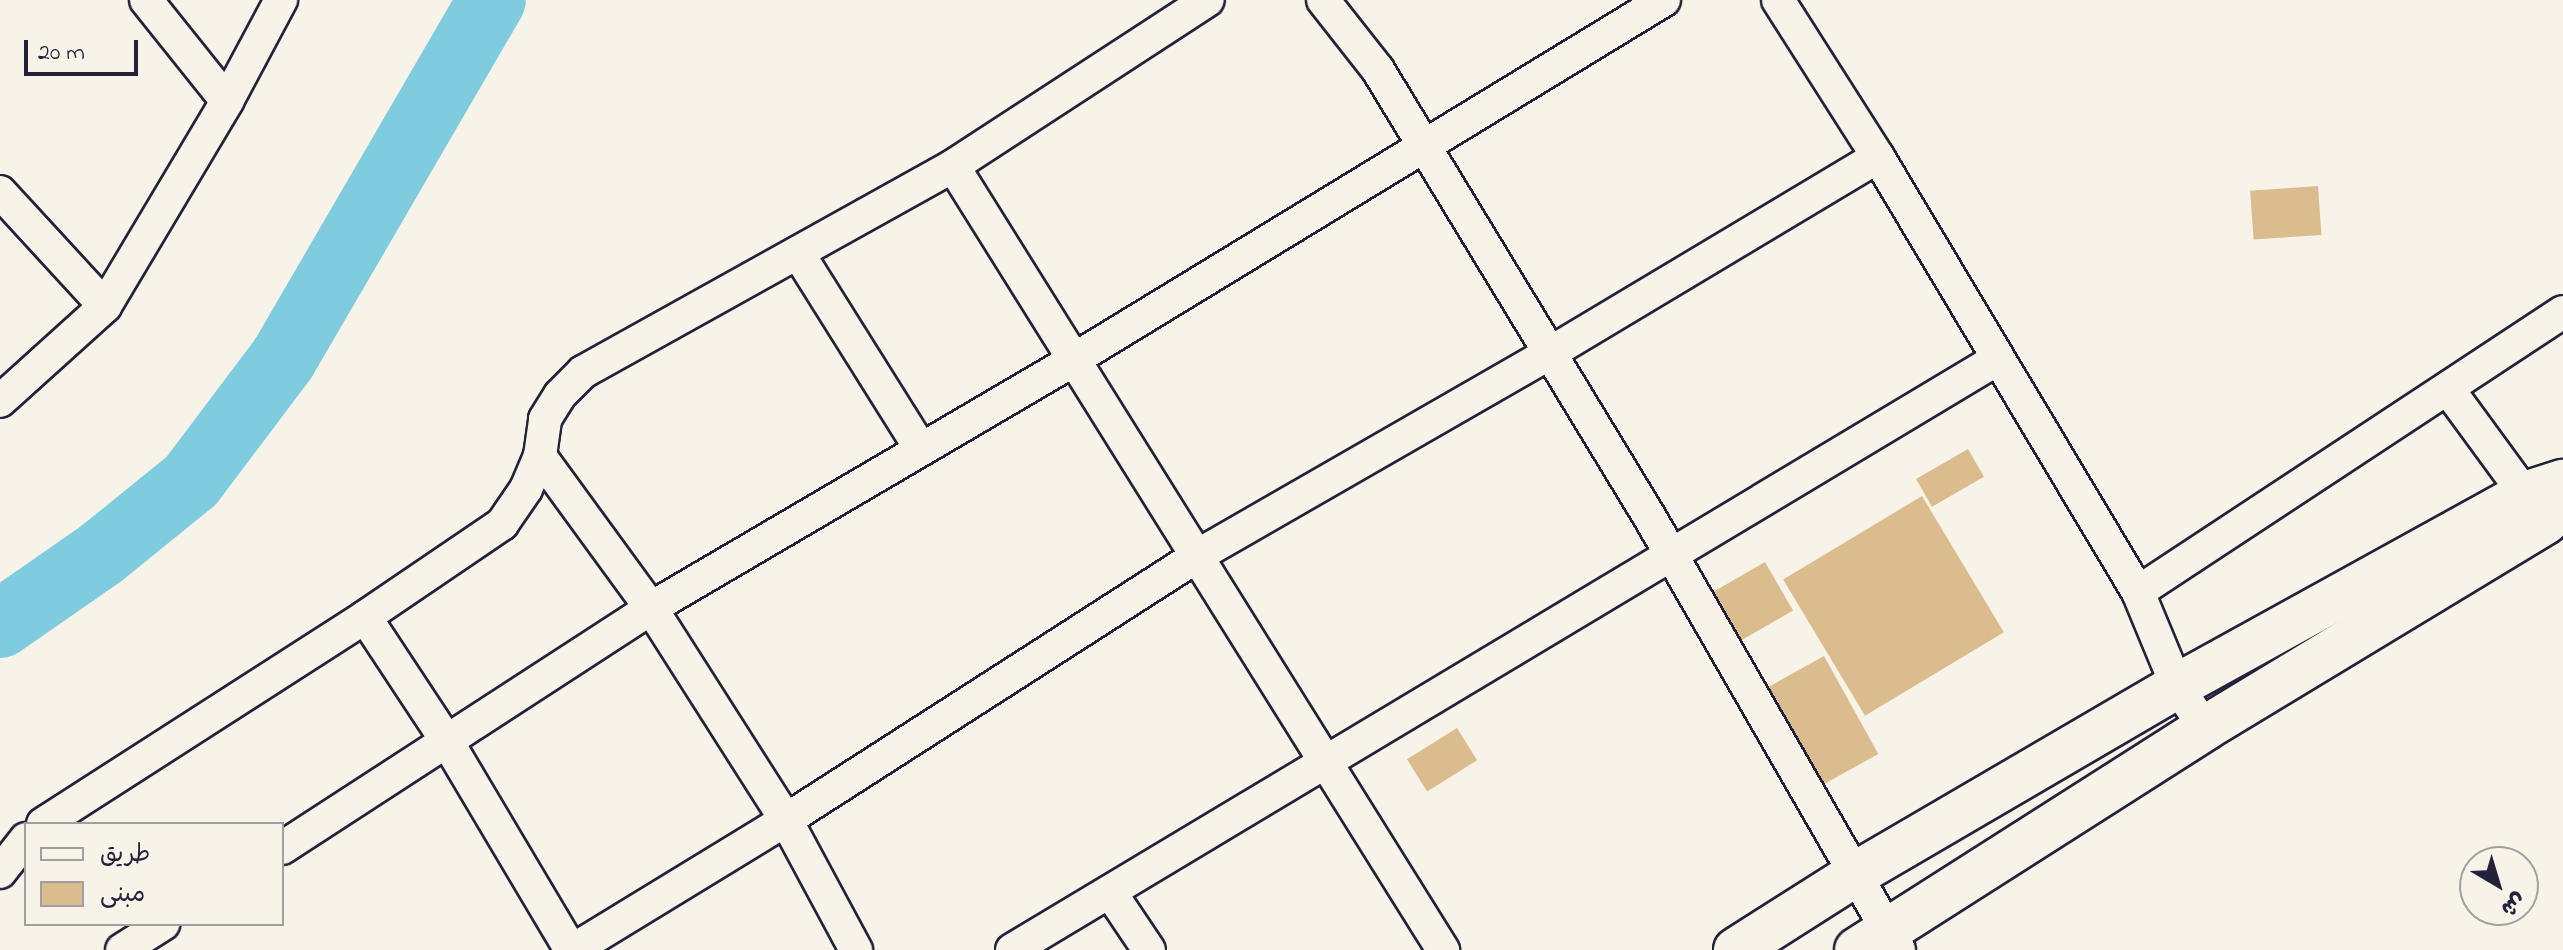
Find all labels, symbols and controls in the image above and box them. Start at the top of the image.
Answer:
scale bar [28,24,142,74]
text: 20 m [38,36,85,71]
legend [24,822,284,926]
text: طريق [100,838,150,873]
north arrow [2459,846,2539,926]
text: مبنى [100,878,145,913]
text: ش [2493,883,2532,923]

